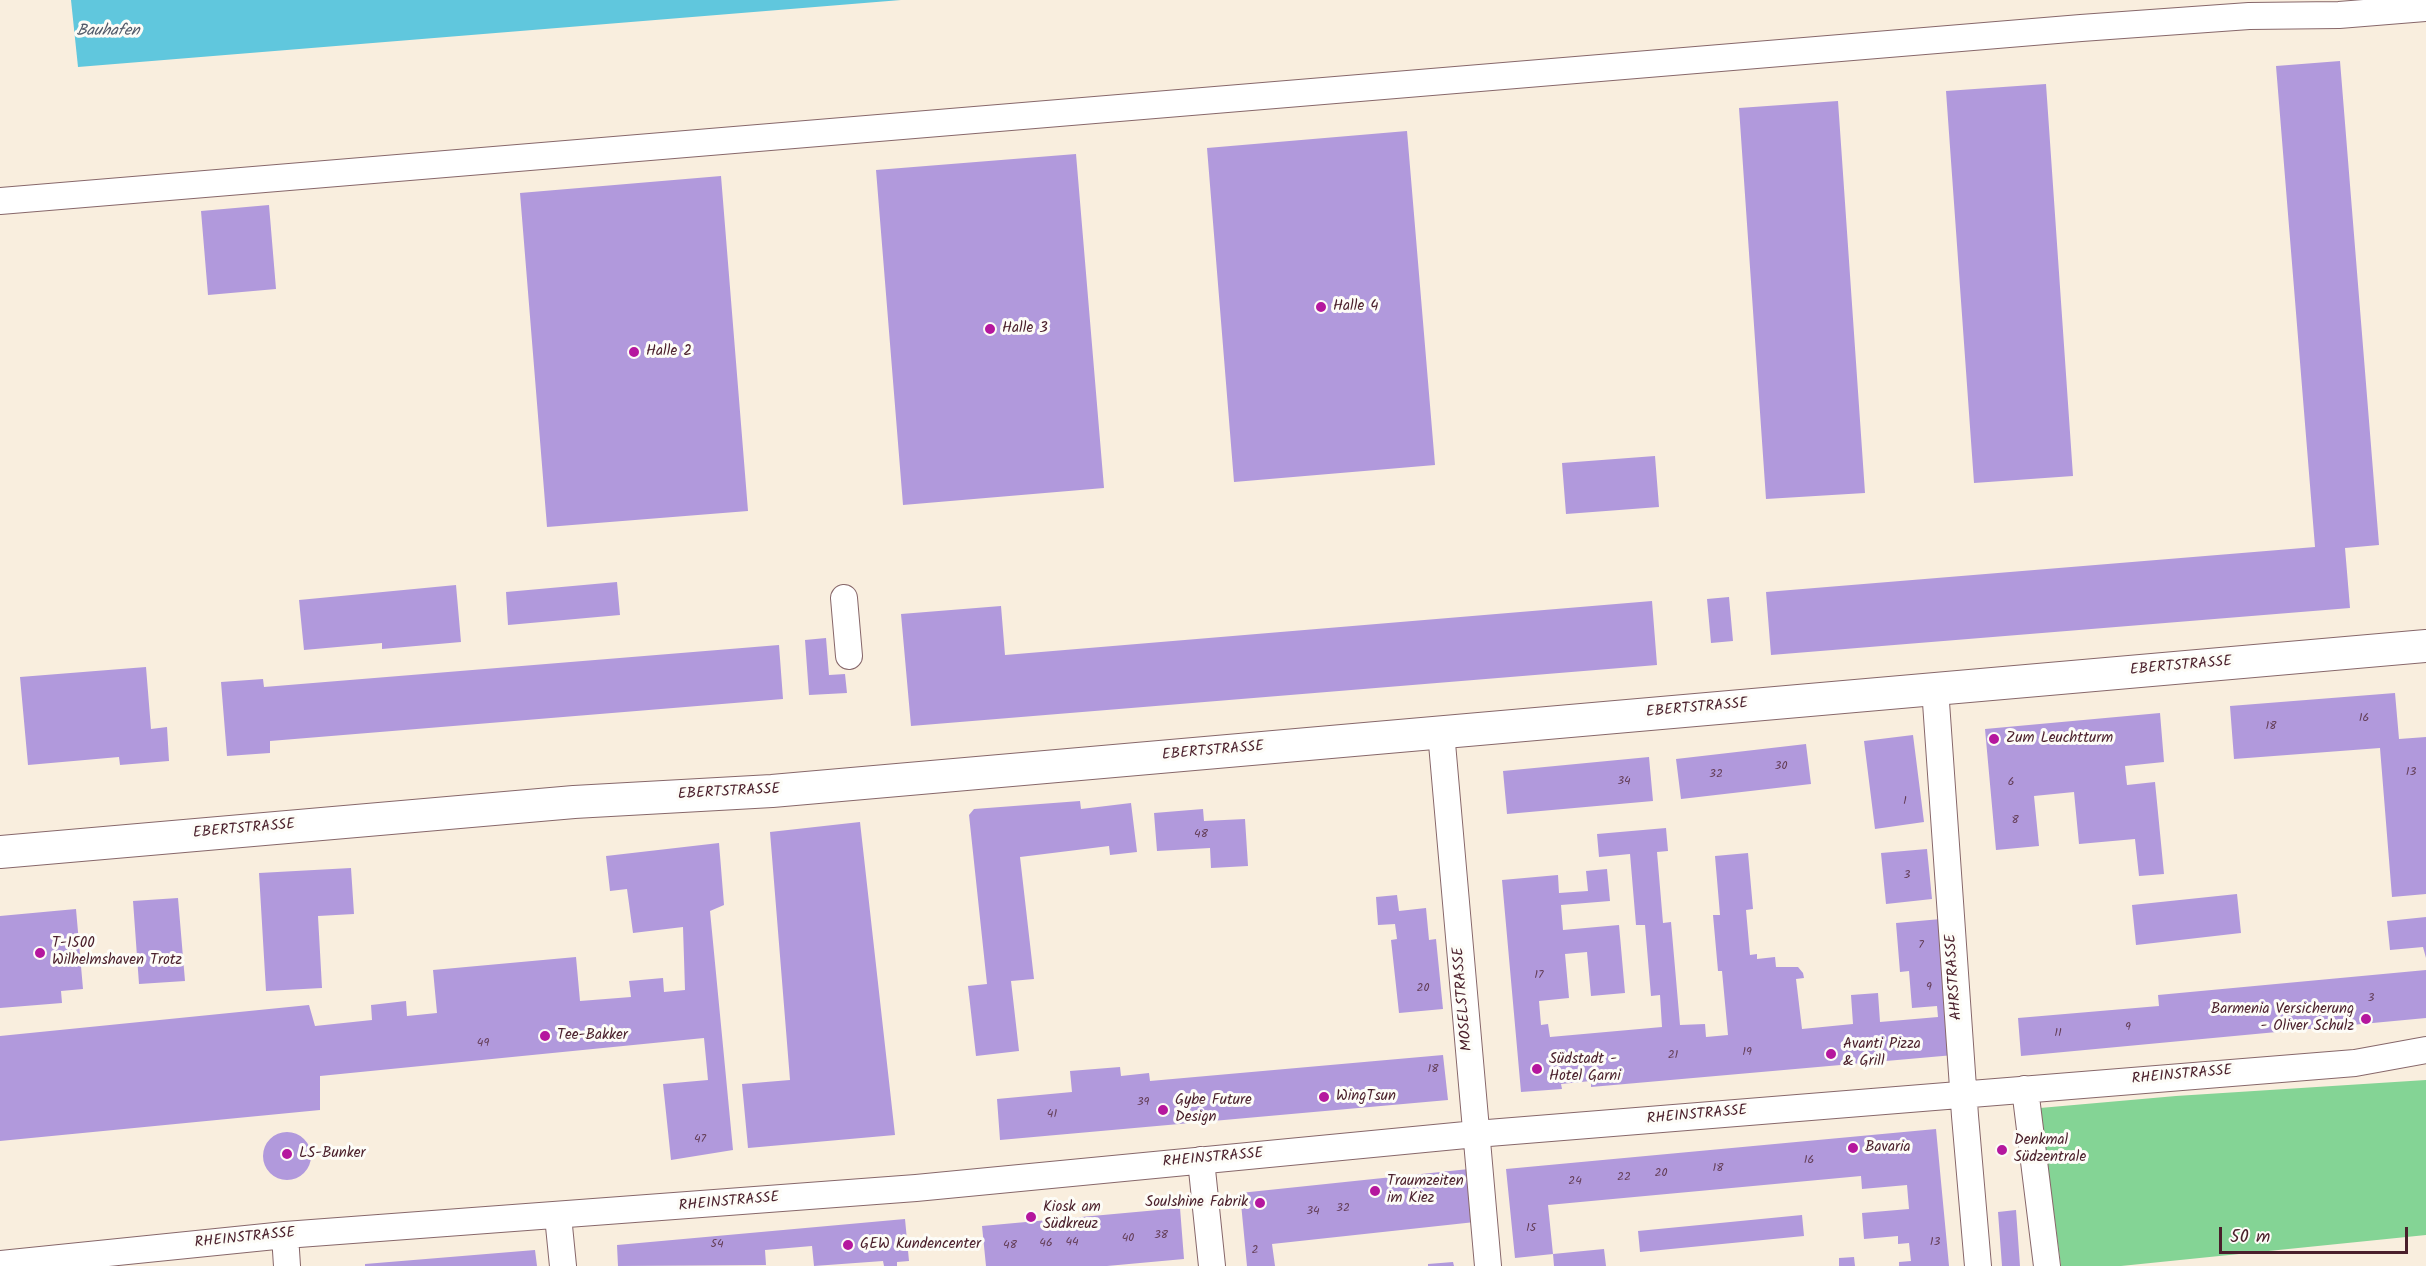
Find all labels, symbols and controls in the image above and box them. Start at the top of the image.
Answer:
water label: Bauhafen [76,22,140,42]
place label: Halle 4 [1333,298,1378,316]
marker: Halle 4 [1314,300,1328,314]
place label: Halle 3 [1002,320,1048,338]
marker: Halle 3 [983,322,997,336]
place label: Halle 2 [646,343,692,361]
marker: Halle 2 [627,345,641,359]
street label: EBERTSTRASSE [2129,654,2233,680]
street label: EBERTSTRASSE [1645,696,1749,722]
house number: 16 [2359,712,2369,726]
house number: 18 [2266,720,2276,734]
place label: Zum Leuchtturm [2006,730,2113,748]
marker: Zum Leuchtturm [1987,732,2001,746]
street label: EBERTSTRASSE [1161,739,1265,765]
house number: 30 [1775,760,1787,774]
house number: 13 [2406,766,2416,780]
house number: 32 [1709,768,1723,782]
house number: 34 [1617,775,1631,789]
house number: 6 [2008,776,2014,790]
street label: EBERTSTRASSE [677,781,781,805]
house number: 1 [1903,795,1907,809]
house number: 8 [2011,814,2019,828]
street label: EBERTSTRASSE [192,817,296,843]
house number: 48 [1194,828,1208,842]
house number: 3 [1904,869,1910,883]
street label: AHRSTRASSE [1943,933,1967,1021]
place label: T-1500 Wilhelmshaven Trotz [52,935,182,970]
house number: 7 [1918,939,1924,953]
marker: T-1500 Wilhelmshaven Trotz [33,946,47,960]
street label: MOSELSTRASSE [1450,946,1478,1052]
house number: 17 [1534,969,1544,983]
house number: 9 [1926,981,1932,995]
house number: 20 [1417,982,1429,996]
house number: 3 [2368,992,2374,1006]
place label: Barmenia Versicherung - Oliver Schulz [2211,1001,2354,1036]
marker: Barmenia Versicherung - Oliver Schulz [2359,1012,2373,1026]
house number: 9 [2125,1021,2131,1035]
place label: Tee-Bakker [557,1027,628,1045]
house number: 11 [2054,1027,2062,1041]
marker: Tee-Bakker [538,1029,552,1043]
place label: Avanti Pizza & Grill [1843,1036,1921,1071]
house number: 49 [477,1037,489,1051]
house number: 19 [1742,1046,1752,1060]
marker: Avanti Pizza & Grill [1824,1047,1838,1061]
house number: 21 [1668,1049,1678,1063]
place label: Südstadt - Hotel Garni [1549,1051,1621,1086]
marker: Südstadt - Hotel Garni [1530,1062,1544,1076]
house number: 18 [1428,1063,1438,1077]
street label: RHEINSTRASSE [2131,1063,2233,1089]
place label: WingTsun [1336,1088,1396,1106]
marker: WingTsun [1317,1090,1331,1104]
place label: Gybe Future Design [1175,1092,1252,1127]
house number: 39 [1137,1096,1149,1110]
marker: Gybe Future Design [1156,1103,1170,1117]
street label: RHEINSTRASSE [1646,1103,1748,1129]
house number: 41 [1047,1108,1057,1122]
place label: Denkmal Südzentrale [2014,1132,2086,1167]
house number: 47 [694,1133,706,1147]
place label: Bavaria [1865,1139,1911,1157]
marker: Bavaria [1846,1141,1860,1155]
marker: Denkmal Südzentrale [1995,1143,2009,1157]
place label: LS-Bunker [299,1145,366,1163]
street label: RHEINSTRASSE [1162,1146,1264,1172]
marker: LS-Bunker [280,1147,294,1161]
house number: 16 [1804,1154,1814,1168]
house number: 18 [1713,1162,1723,1176]
house number: 20 [1655,1167,1667,1181]
house number: 22 [1617,1171,1631,1185]
place label: Traumzeiten im Kiez [1387,1173,1464,1208]
house number: 24 [1568,1175,1582,1189]
marker: Traumzeiten im Kiez [1368,1184,1382,1198]
street label: RHEINSTRASSE [678,1190,780,1216]
place label: Soulshine Fabrik [1145,1194,1248,1212]
marker: Soulshine Fabrik [1253,1196,1267,1210]
place label: Kiosk am Südkreuz [1043,1199,1101,1234]
house number: 32 [1336,1202,1350,1216]
house number: 34 [1306,1205,1320,1219]
marker: Kiosk am Südkreuz [1024,1210,1038,1224]
scale bar [2222,1215,2411,1253]
house number: 15 [1526,1222,1536,1236]
text: 50 m [2230,1223,2270,1252]
street label: RHEINSTRASSE [194,1225,296,1253]
house number: 38 [1154,1229,1168,1243]
house number: 40 [1122,1232,1134,1246]
place label: GEW Kundencenter [860,1236,981,1254]
house number: 44 [1065,1236,1079,1250]
house number: 13 [1930,1236,1940,1250]
house number: 46 [1039,1237,1053,1251]
house number: 54 [710,1238,724,1252]
marker: GEW Kundencenter [841,1238,855,1252]
house number: 48 [1003,1239,1017,1253]
house number: 2 [1252,1244,1258,1258]

